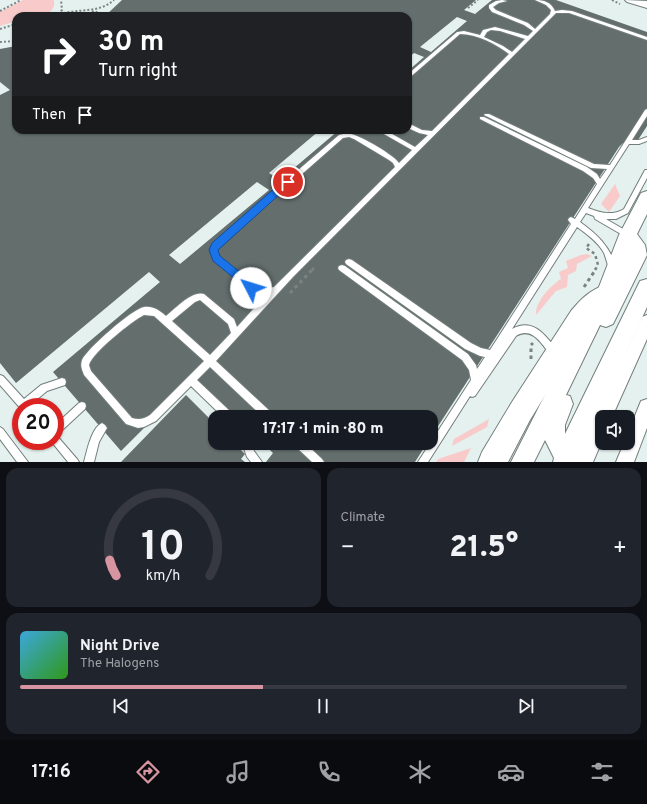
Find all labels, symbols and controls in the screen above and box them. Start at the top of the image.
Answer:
text: 30 m [98,25,164,61]
icon: right [32,28,84,80]
text: Turn right [98,60,178,83]
icon: arrive [74,104,96,126]
text: Then [32,106,66,125]
pin [271,165,305,199]
icon: arrive [277,171,299,193]
position arrow [230,267,272,309]
speed limit sign: 20 [12,398,64,450]
map controls [595,410,635,450]
button: sound [595,410,635,450]
text: 17:17 · 1 min · 80 m [263,420,383,439]
text: Climate [341,510,385,526]
text: 10 [141,521,185,574]
text: 21.5° [449,530,518,567]
text: − [341,535,355,562]
text: + [613,535,627,562]
text: km/h [146,566,181,584]
text: Night Drive [80,637,160,656]
text: The Halogens [80,656,159,672]
icon: previous [110,695,132,717]
icon: pause [312,695,334,717]
icon: next [515,695,537,717]
icon: directions [134,758,162,786]
icon: music [224,758,252,786]
icon: phone [315,758,343,786]
icon: climate [406,758,434,786]
icon: car [497,758,525,786]
icon: filters [588,758,616,786]
text: 17:16 [31,761,71,784]

